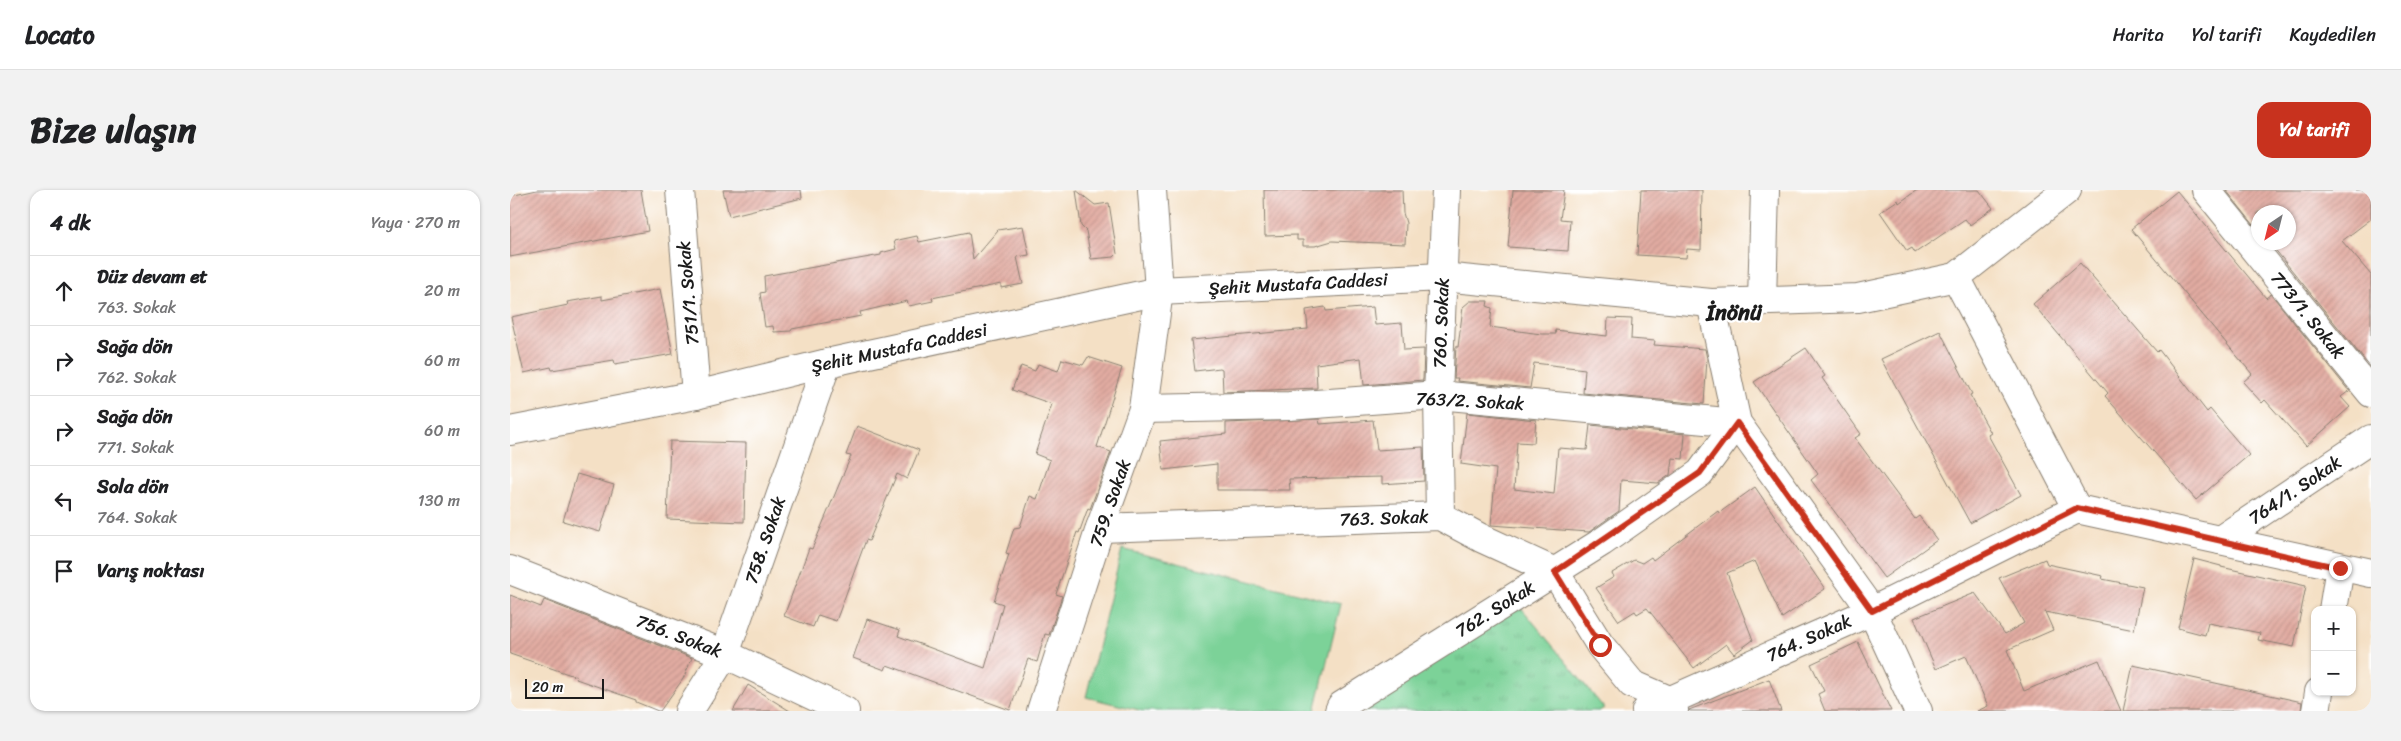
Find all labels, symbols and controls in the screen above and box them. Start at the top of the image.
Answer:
text: Locato [25,14,95,56]
text: Harita [2113,19,2164,51]
text: Yol tarifi [2192,19,2261,51]
text: Kaydedilen [2289,19,2376,51]
text: Bize ulaşın [30,99,196,161]
button: Yol tarifi [2257,102,2371,158]
text: 4 dk [50,204,91,242]
north arrow [2251,205,2296,250]
text: Yaya · 270 m [371,208,460,237]
street label: 751/1. Sokak [667,239,708,346]
text: Düz devam et [97,260,208,293]
street label: Şehit Mustafa Caddesi [1208,263,1389,305]
street label: 773/1. Sokak [2262,264,2354,367]
text: 20 m [424,276,460,305]
icon: ahead [50,277,78,305]
street label: 760. Sokak [1423,277,1459,369]
text: 763. Sokak [97,293,176,322]
district label: İnönü [1705,293,1763,332]
street label: Şehit Mustafa Caddesi [808,313,991,382]
text: Sağa dön [97,330,172,363]
text: 60 m [424,346,460,375]
icon: right [50,347,78,375]
text: 762. Sokak [97,363,177,392]
street label: 763/2. Sokak [1415,382,1525,420]
text: Sağa dön [97,400,172,433]
text: 60 m [424,416,460,445]
icon: right [50,417,78,445]
text: 771. Sokak [97,433,174,462]
street label: 764/1. Sokak [2242,447,2349,533]
street label: 759. Sokak [1080,454,1140,551]
text: Sola dön [97,470,168,503]
text: 130 m [418,486,460,515]
icon: left [50,487,78,515]
street label: 758. Sokak [735,491,795,588]
street label: 763. Sokak [1339,500,1430,536]
text: 764. Sokak [97,503,177,532]
text: Varış noktası [97,554,204,587]
icon: arrive [50,557,78,585]
route end [2329,557,2352,580]
street label: 762. Sokak [1449,571,1542,646]
street label: 756. Sokak [631,605,727,667]
street label: 764. Sokak [1761,605,1857,671]
map controls [2311,606,2356,696]
button: + [2311,606,2356,651]
route start [1589,634,1612,657]
button: − [2311,651,2356,696]
text: 20 m [532,675,563,700]
scale bar [525,676,604,699]

